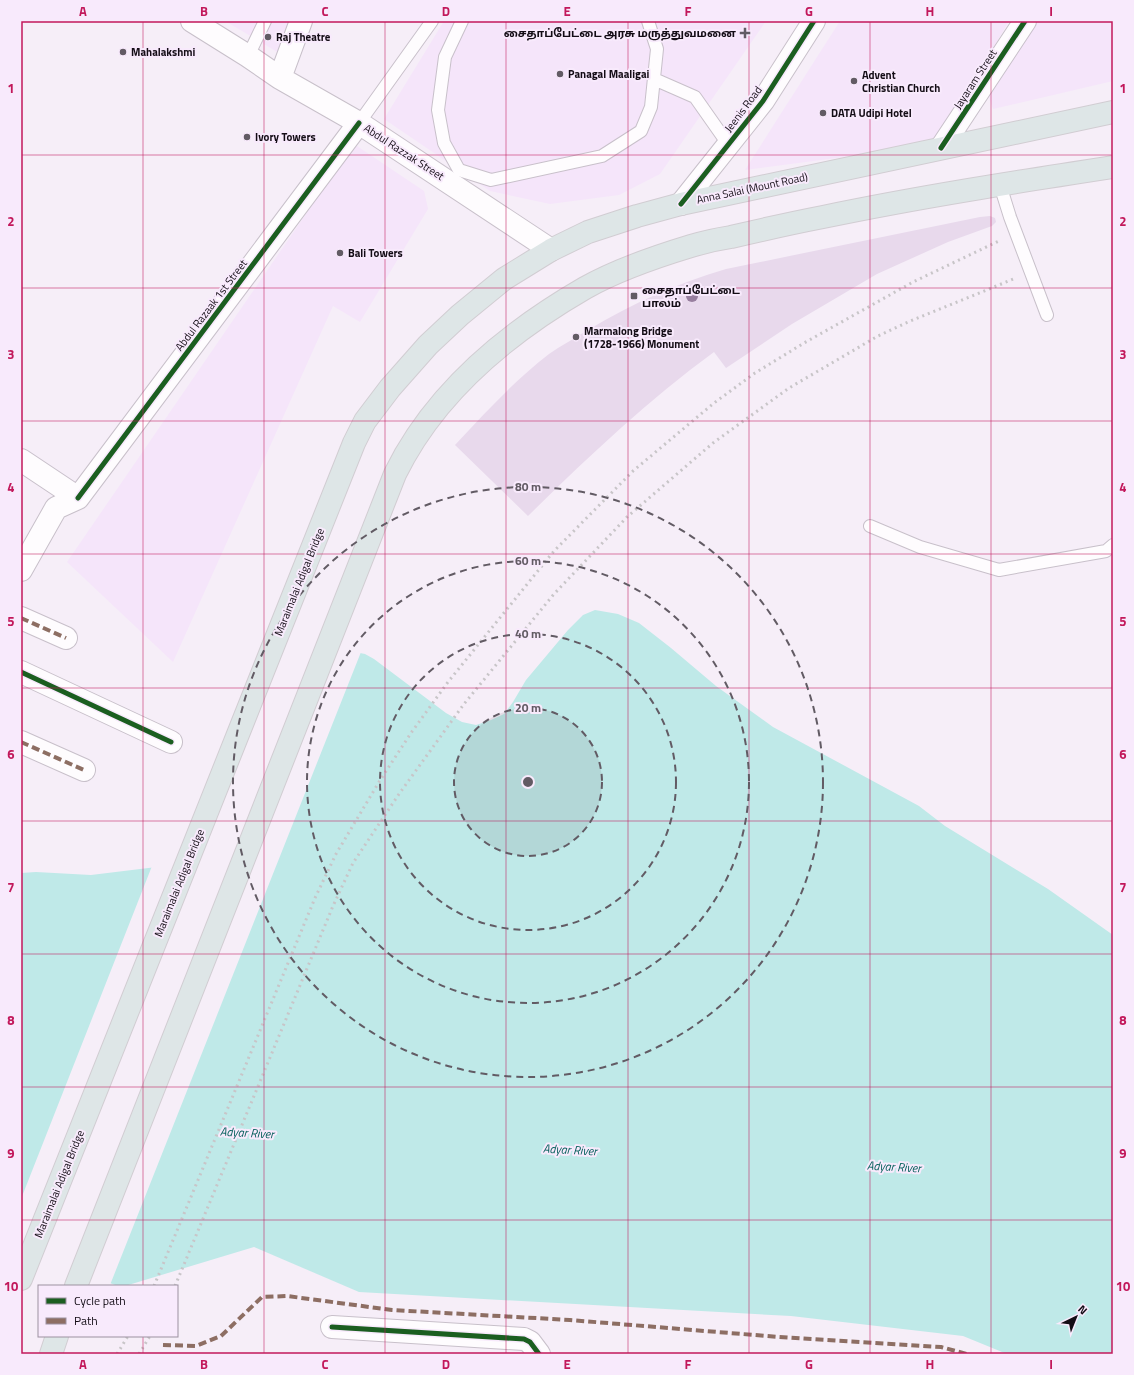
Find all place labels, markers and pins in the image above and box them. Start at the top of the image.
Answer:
place label: சைதாப்பேட்டை அரசு மருத்துவமனை [504,25,736,41]
marker: சைதாப்பேட்டை அரசு மருத்துவமனை [739,27,751,39]
place label: Raj Theatre [276,29,331,45]
marker: Raj Theatre [263,32,273,42]
place label: Mahalakshmi [131,44,196,60]
marker: Mahalakshmi [118,47,128,57]
place label: Panagal Maaligai [568,66,650,82]
place label: Advent Christian Church [862,67,940,96]
marker: Panagal Maaligai [555,69,565,79]
marker: Advent Christian Church [849,76,859,86]
place label: DATA Udipi Hotel [831,105,912,121]
marker: DATA Udipi Hotel [818,108,828,118]
place label: Ivory Towers [255,129,316,145]
marker: Ivory Towers [242,132,252,142]
place label: Bali Towers [348,245,403,261]
marker: Bali Towers [335,248,345,258]
place label: சைதாப்பேட்டை பாலம் [642,282,740,311]
marker: சைதாப்பேட்டை பாலம் [629,291,639,301]
place label: Marmalong Bridge (1728-1966) Monument [584,323,699,352]
marker: Marmalong Bridge (1728-1966) Monument [571,332,581,342]
centre of rings [521,775,535,789]

